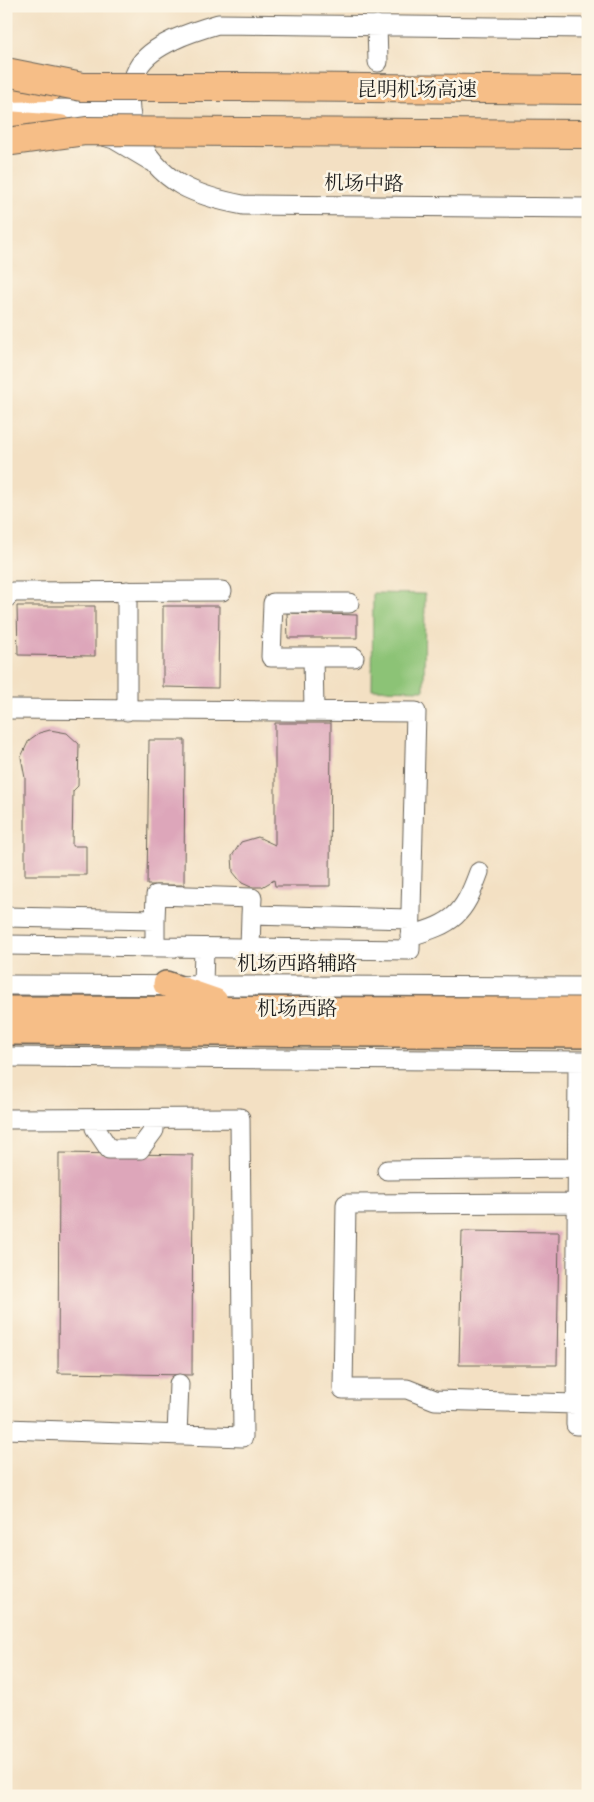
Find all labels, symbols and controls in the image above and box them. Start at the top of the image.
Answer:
street label: 昆明机场高速 [357,78,477,103]
street label: 机场中路 [324,171,404,198]
street label: 机场西路辅路 [237,952,357,977]
street label: 机场西路 [257,997,337,1022]

